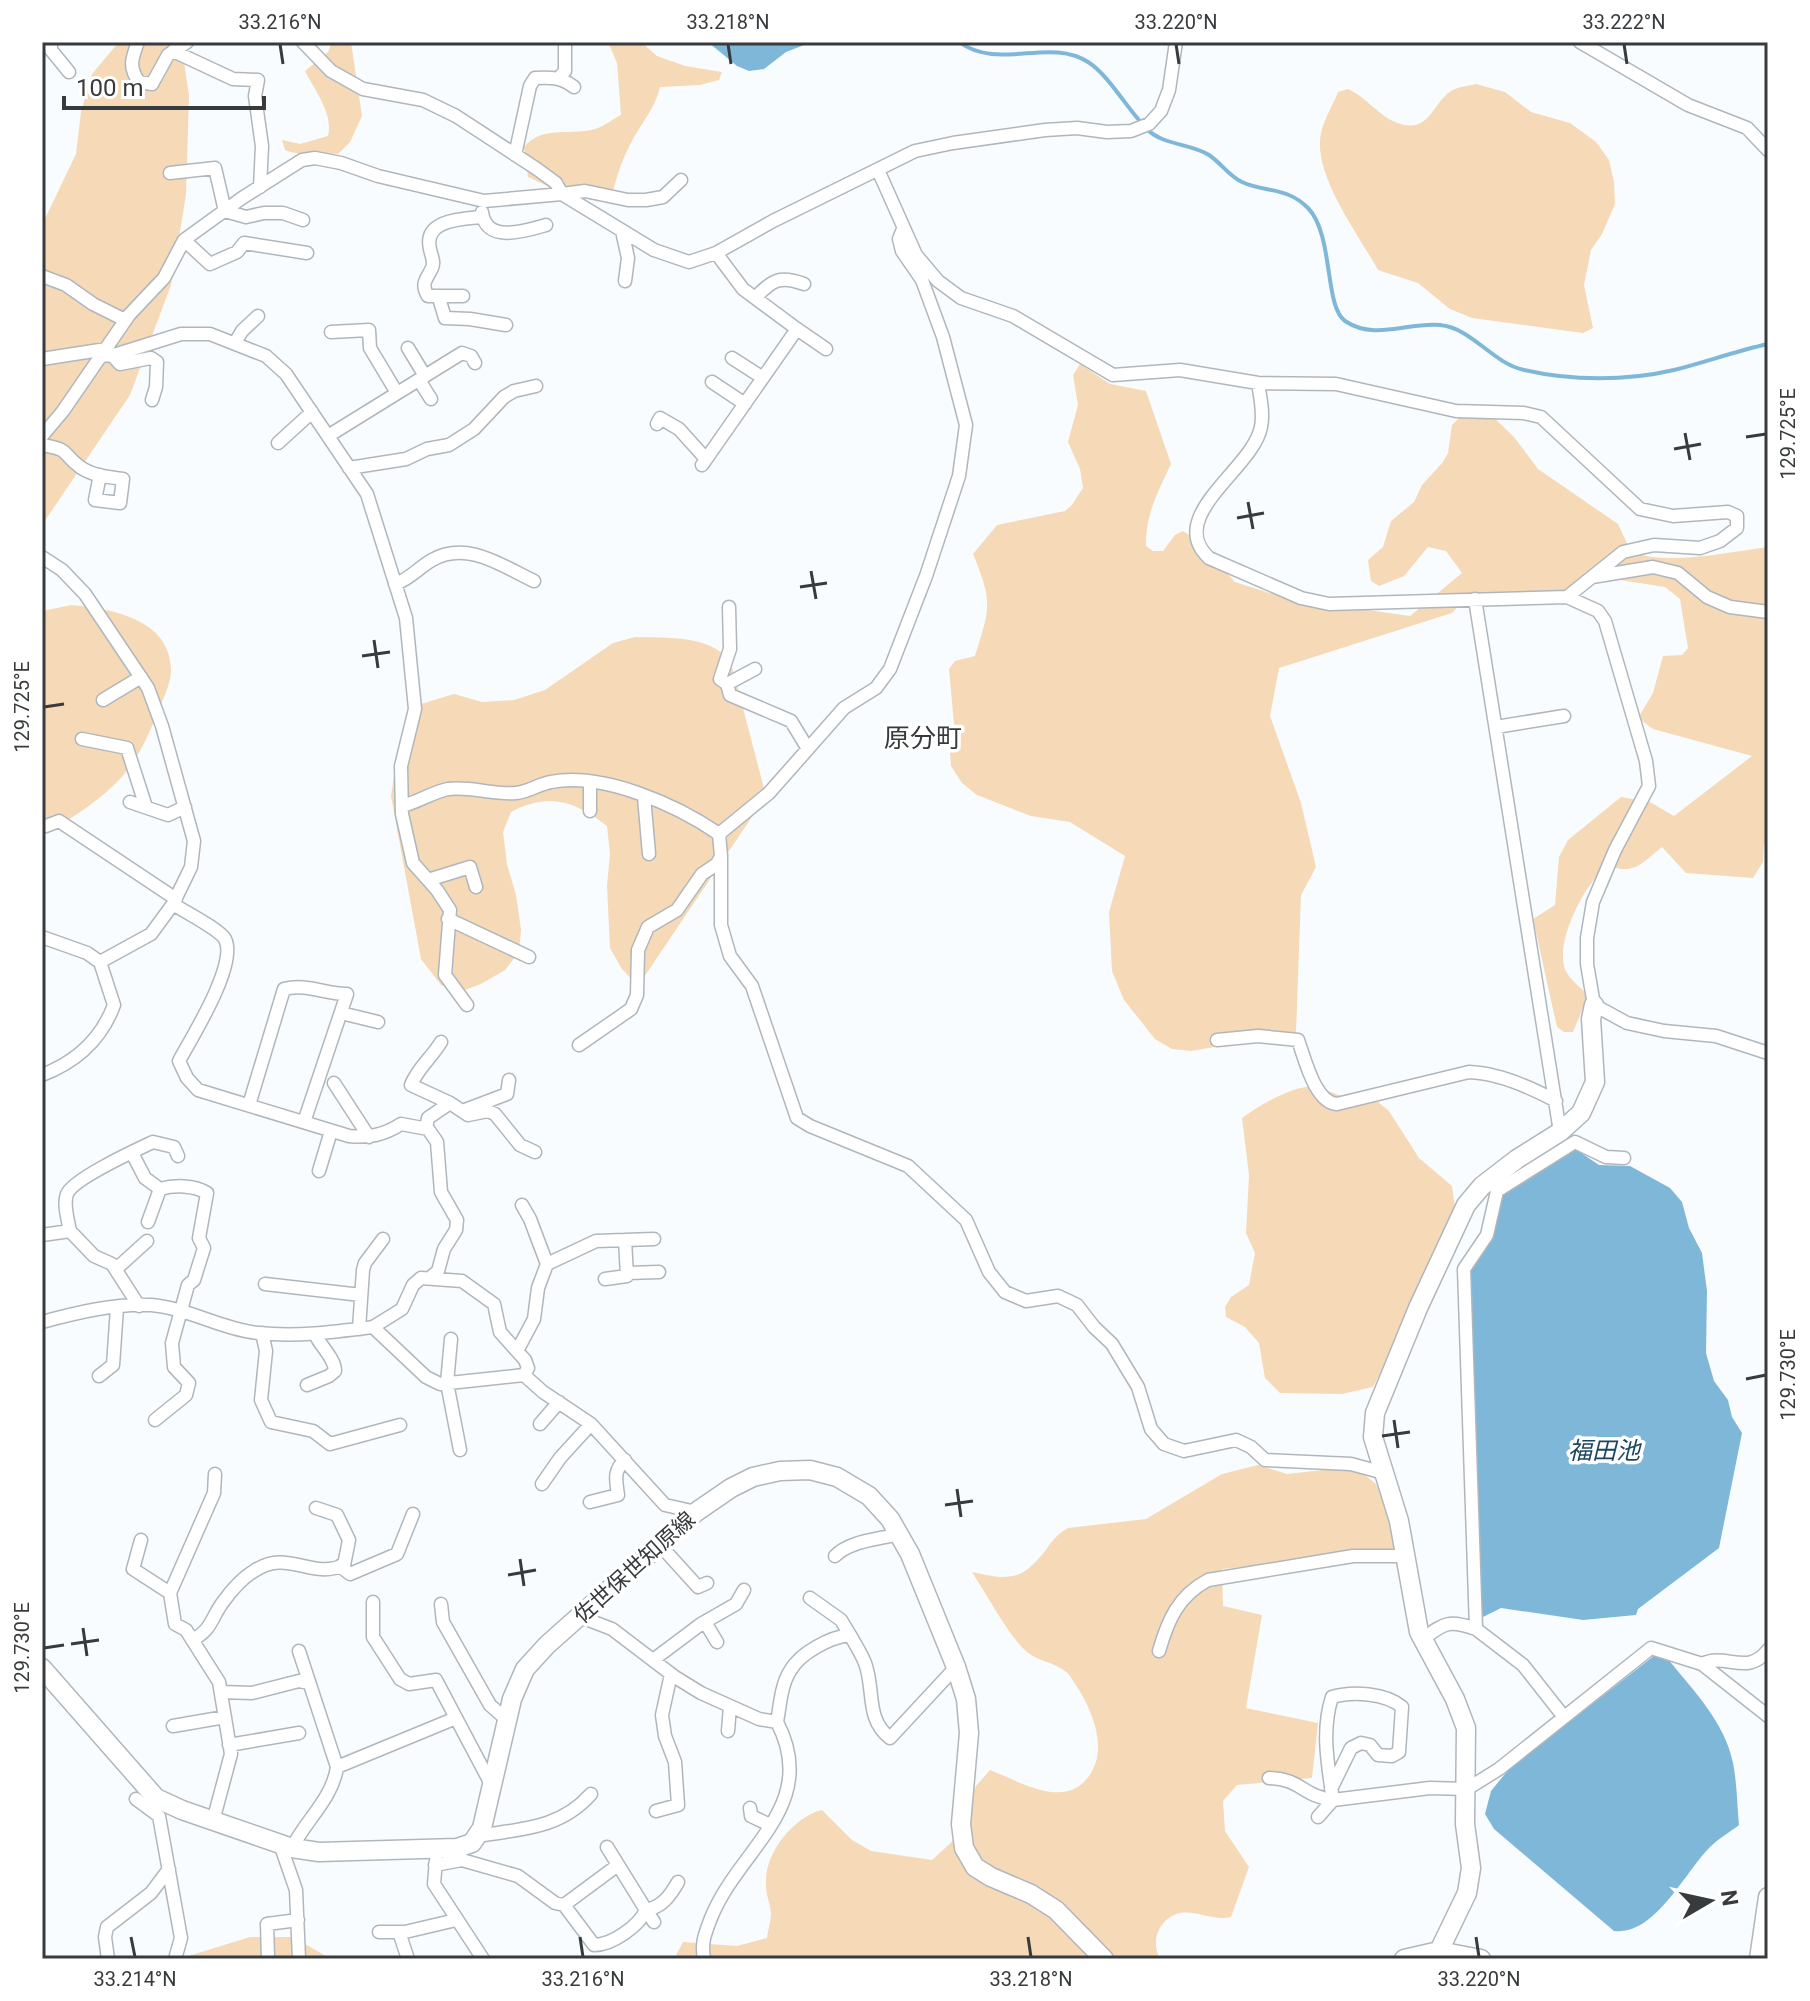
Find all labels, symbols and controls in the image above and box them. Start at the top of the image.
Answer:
text: 33.216°N [238,10,322,34]
text: 33.218°N [686,10,770,34]
text: 33.220°N [1134,10,1218,34]
text: 33.222°N [1582,10,1666,34]
scale bar [64,60,264,110]
text: 100 m [76,74,143,102]
text: 129.725°E [1776,388,1800,480]
text: 129.725°E [10,661,34,753]
district label: 原分町 [884,723,962,753]
text: 129.730°E [1776,1329,1800,1421]
water label: 福田池 [1568,1437,1642,1465]
street label: 佐世保世知原線 [569,1507,700,1628]
text: 129.730°E [10,1602,34,1694]
north arrow [1670,1861,1750,1941]
text: N [1716,1888,1743,1908]
text: 33.214°N [93,1967,177,1991]
text: 33.216°N [541,1967,625,1991]
text: 33.218°N [989,1967,1073,1991]
text: 33.220°N [1437,1967,1521,1991]

